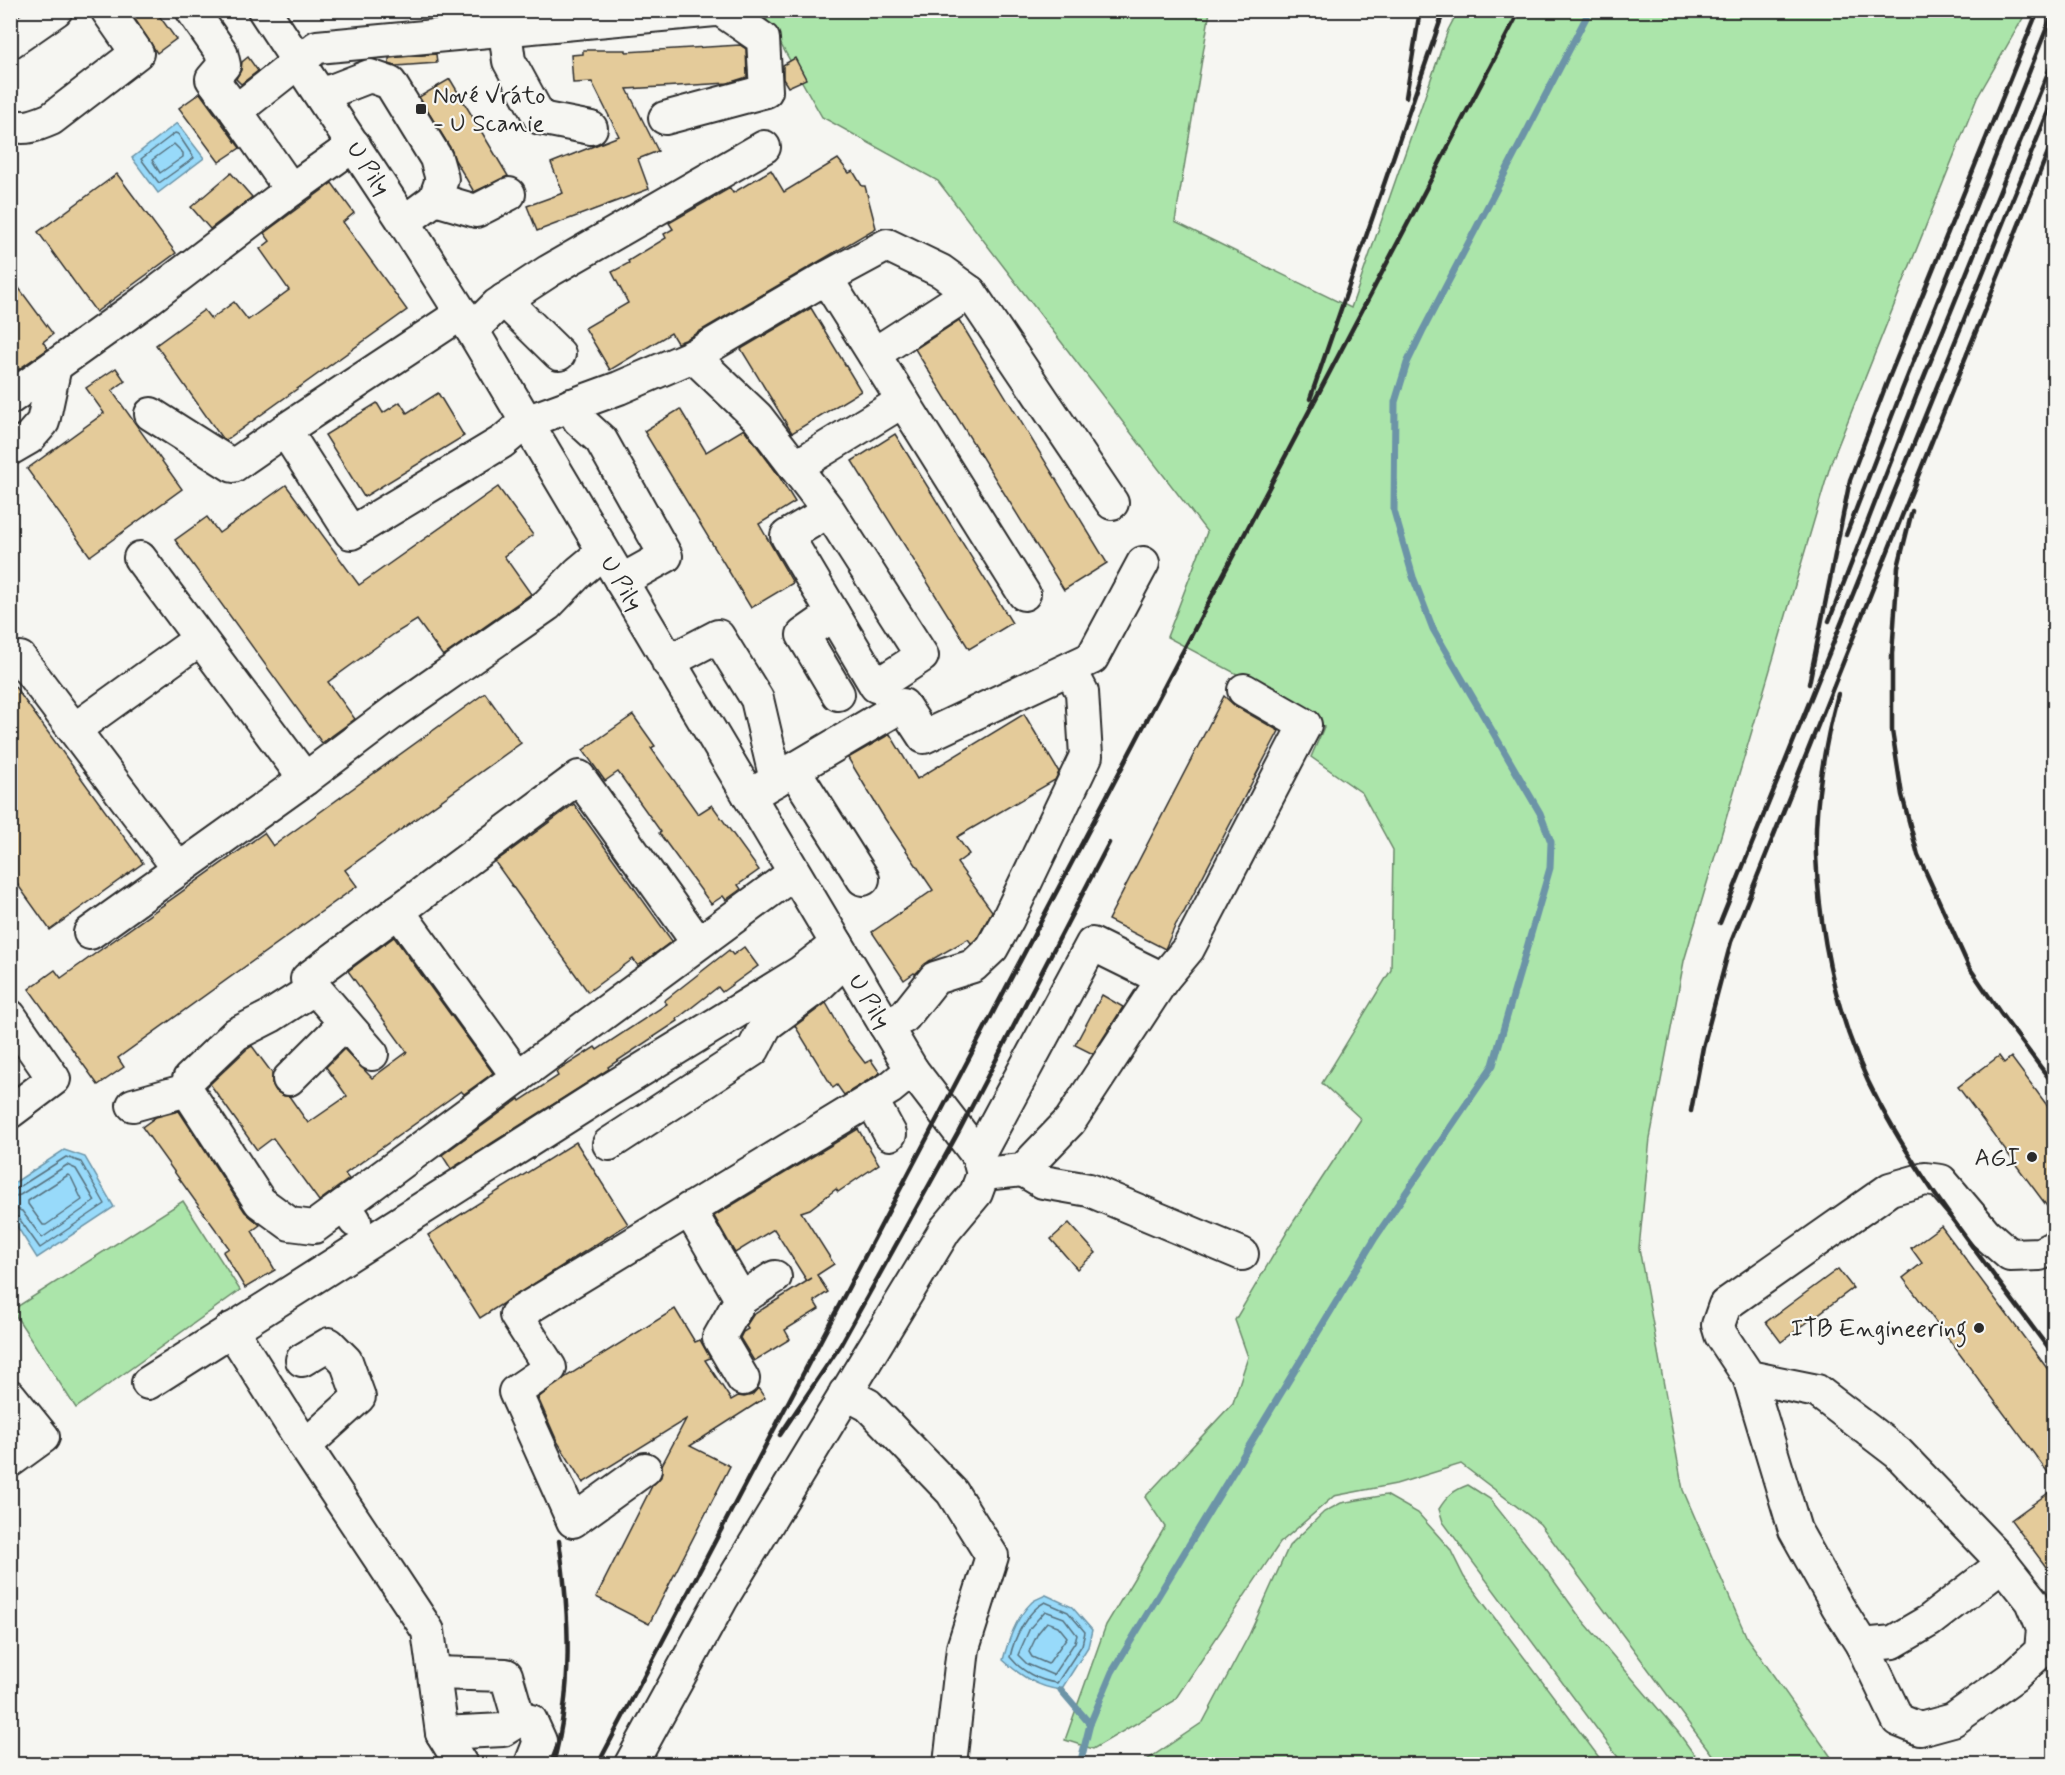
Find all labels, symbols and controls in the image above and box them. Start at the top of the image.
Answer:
place label: Nové Vráto - U Scanie [433,81,545,140]
marker: Nové Vráto - U Scanie [414,102,428,116]
street label: U Pily [339,136,397,202]
street label: U Pily [592,551,649,617]
street label: U Pily [840,969,897,1035]
place label: AGI [1975,1143,2020,1174]
marker: AGI [2025,1150,2039,1164]
place label: ITB Engineering [1791,1314,1967,1348]
marker: ITB Engineering [1972,1321,1986,1335]

